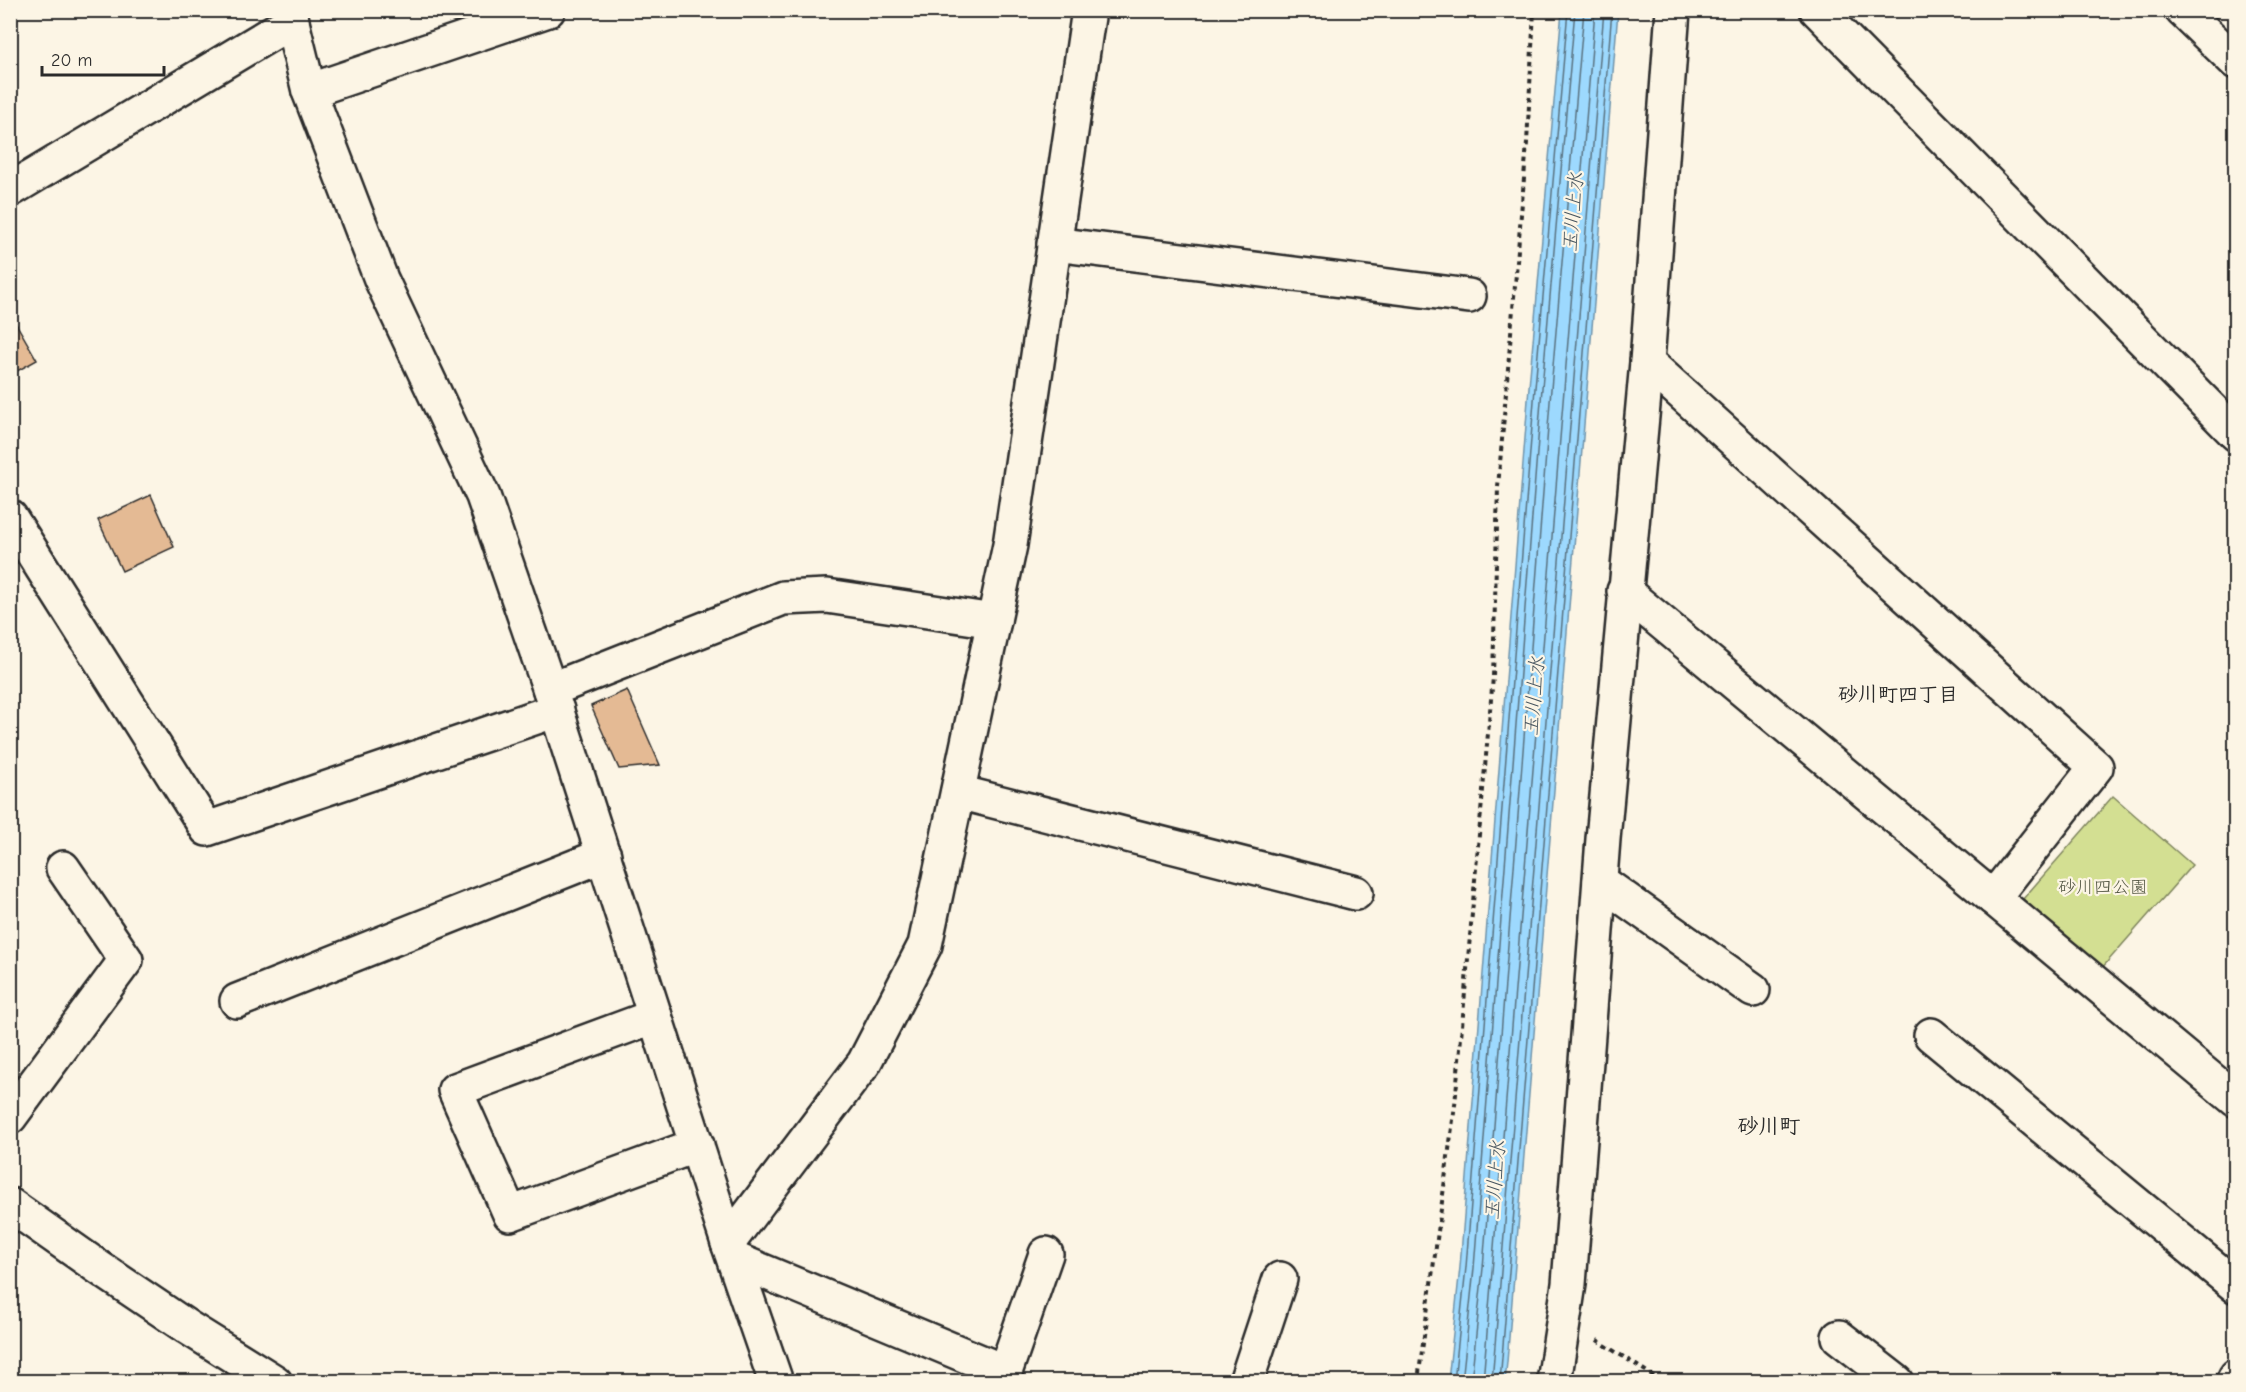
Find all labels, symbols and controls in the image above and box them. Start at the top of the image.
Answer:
scale bar [42,39,164,77]
text: 20 m [51,50,92,71]
water label: 玉川上水 [1558,171,1588,253]
water label: 玉川上水 [1519,655,1549,737]
district label: 砂川町四丁目 [1838,683,1958,706]
park label: 砂川四公園 [2058,877,2148,898]
district label: 砂川町 [1738,1114,1801,1138]
water label: 玉川上水 [1480,1139,1510,1221]

